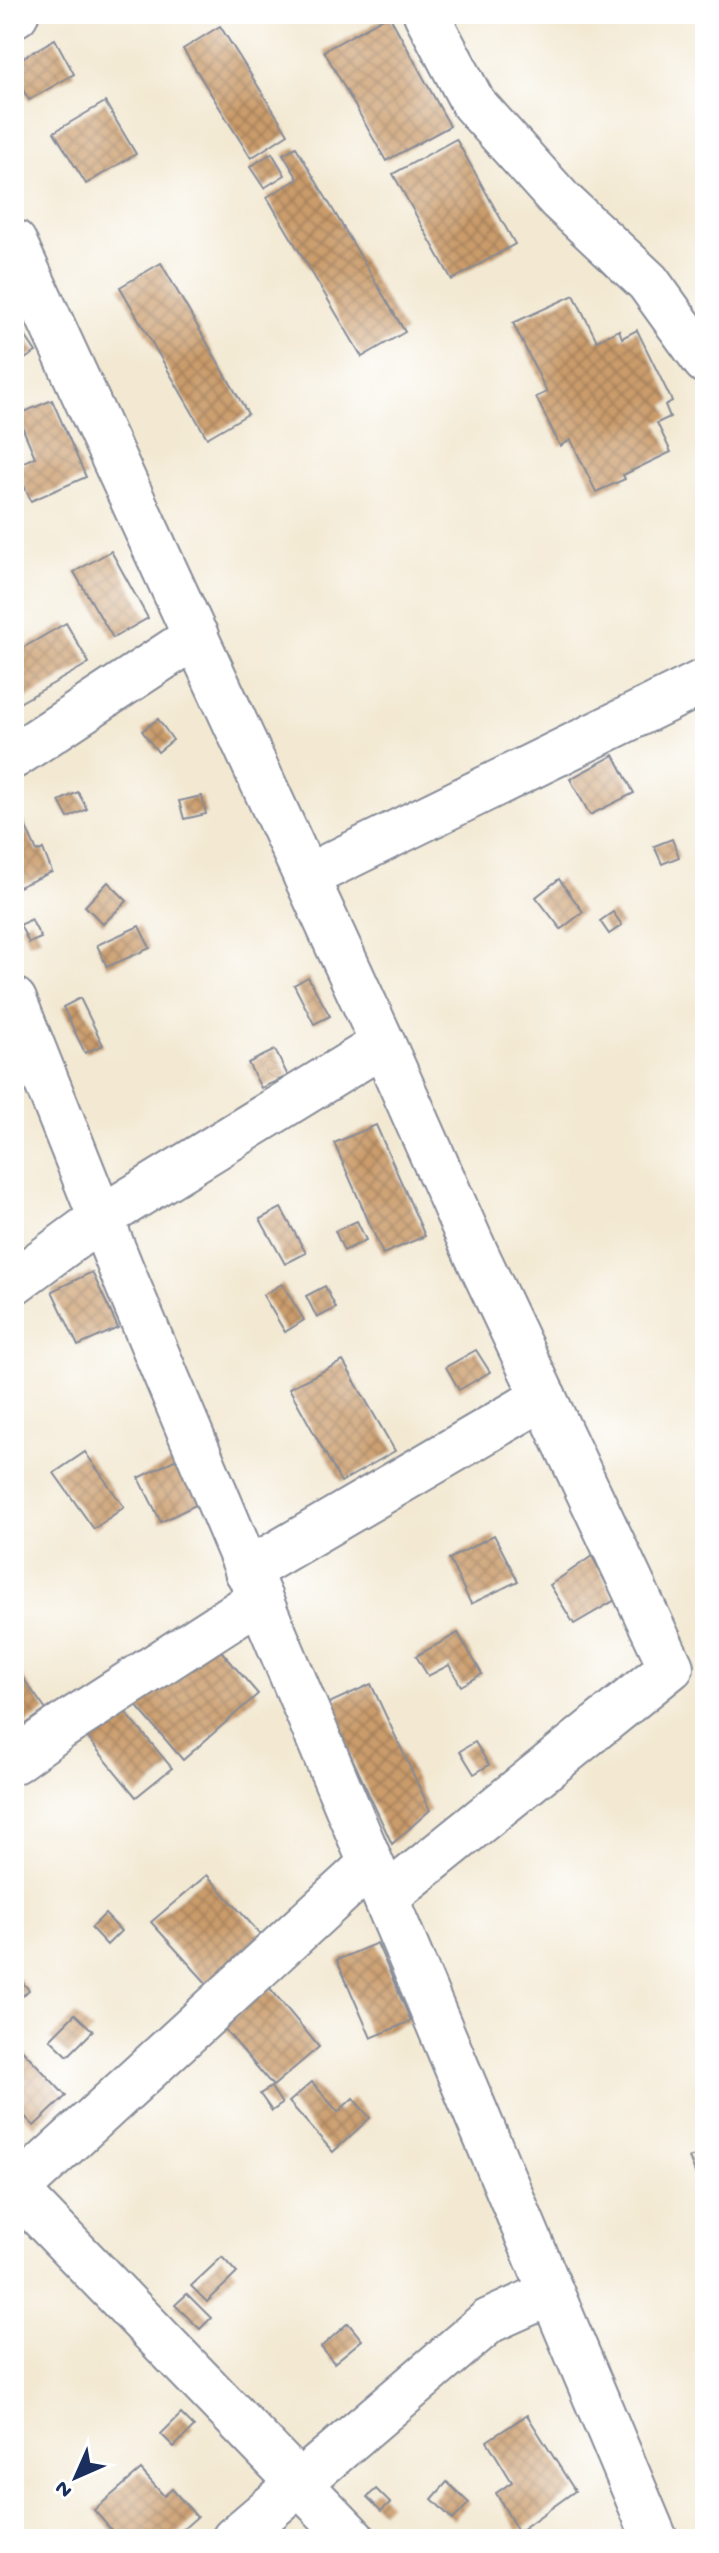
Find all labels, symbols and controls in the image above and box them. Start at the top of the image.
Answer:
north arrow [36,2437,116,2517]
text: N [50,2474,79,2503]

